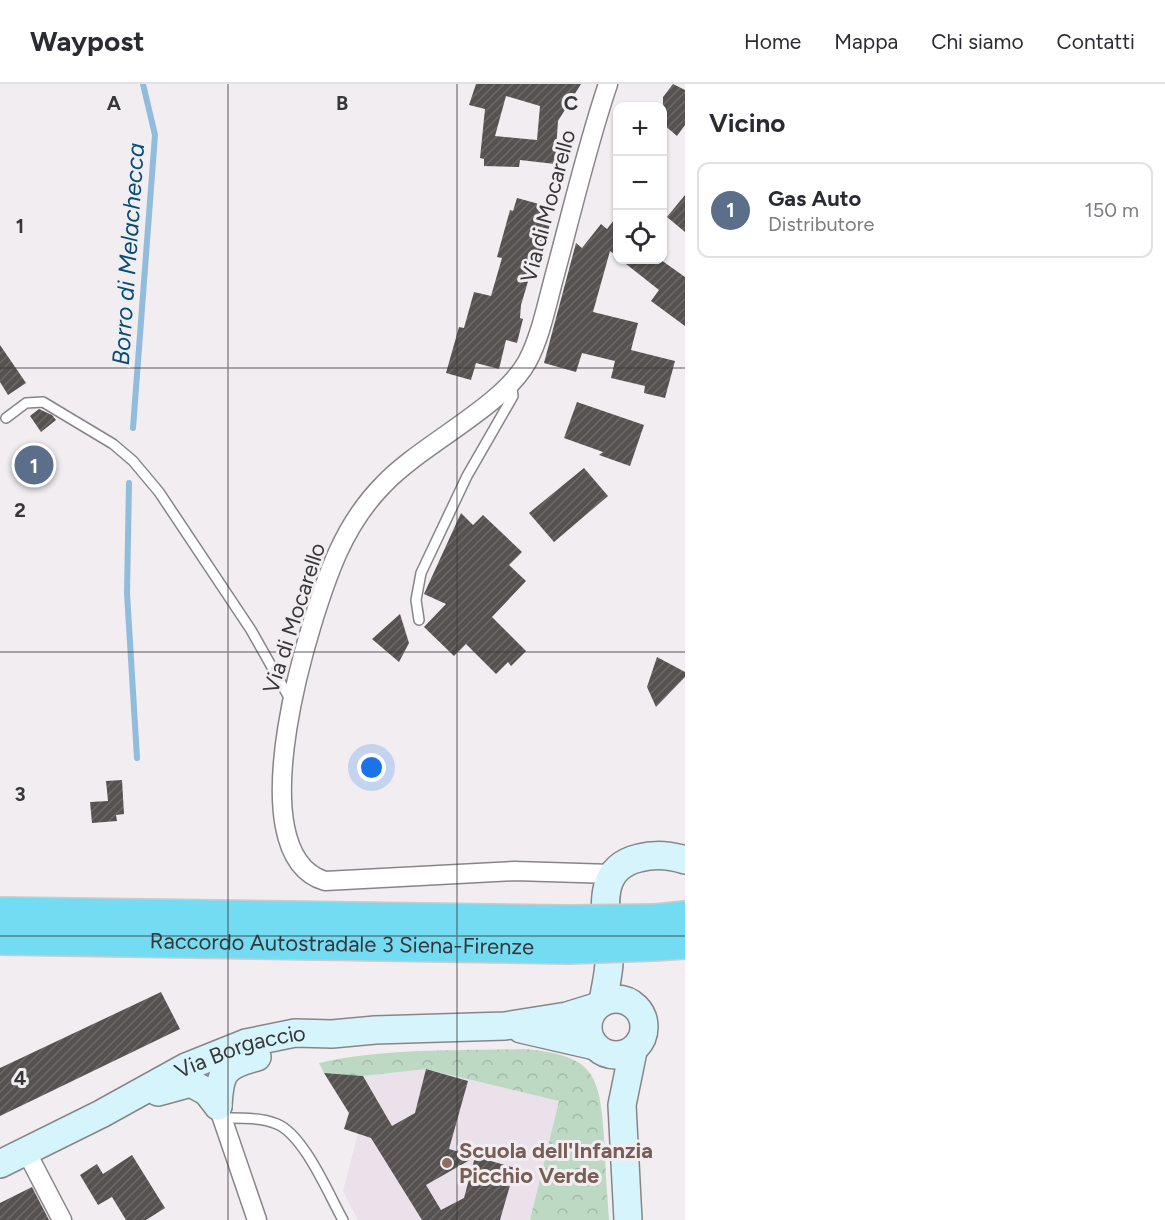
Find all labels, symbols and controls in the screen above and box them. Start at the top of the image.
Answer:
text: Waypost [30,24,144,58]
text: Home [744,29,801,54]
text: Mappa [834,29,898,54]
text: Chi siamo [931,29,1024,54]
text: Contatti [1057,29,1135,54]
text: A [107,91,122,115]
text: B [336,91,348,115]
text: C [564,91,578,115]
map controls [613,102,667,264]
button: + [613,102,667,156]
text: Vicino [709,107,785,139]
street label: Via di Mocarello [515,127,581,285]
water label: Borro di Melachecca [106,142,150,366]
button: − [613,156,667,210]
text: Gas Auto [768,185,861,212]
text: 1 [726,198,735,222]
text: 150 m [1084,198,1139,222]
button: locate [613,210,667,264]
text: Distributore [768,212,874,236]
text: 1 [16,214,24,238]
pin: 1 [15,442,54,488]
text: 2 [14,498,26,522]
street label: Via di Mocarello [257,539,331,697]
your location [357,753,386,782]
text: 3 [14,782,26,806]
street label: Raccordo Autostradale 3 Siena-Firenze [150,927,534,960]
street label: Via Borgaccio [170,1019,306,1084]
text: 4 [14,1066,27,1090]
place label: Scuola dell'Infanzia Picchio Verde [459,1137,653,1189]
marker: Scuola dell'Infanzia Picchio Verde [440,1156,454,1170]

